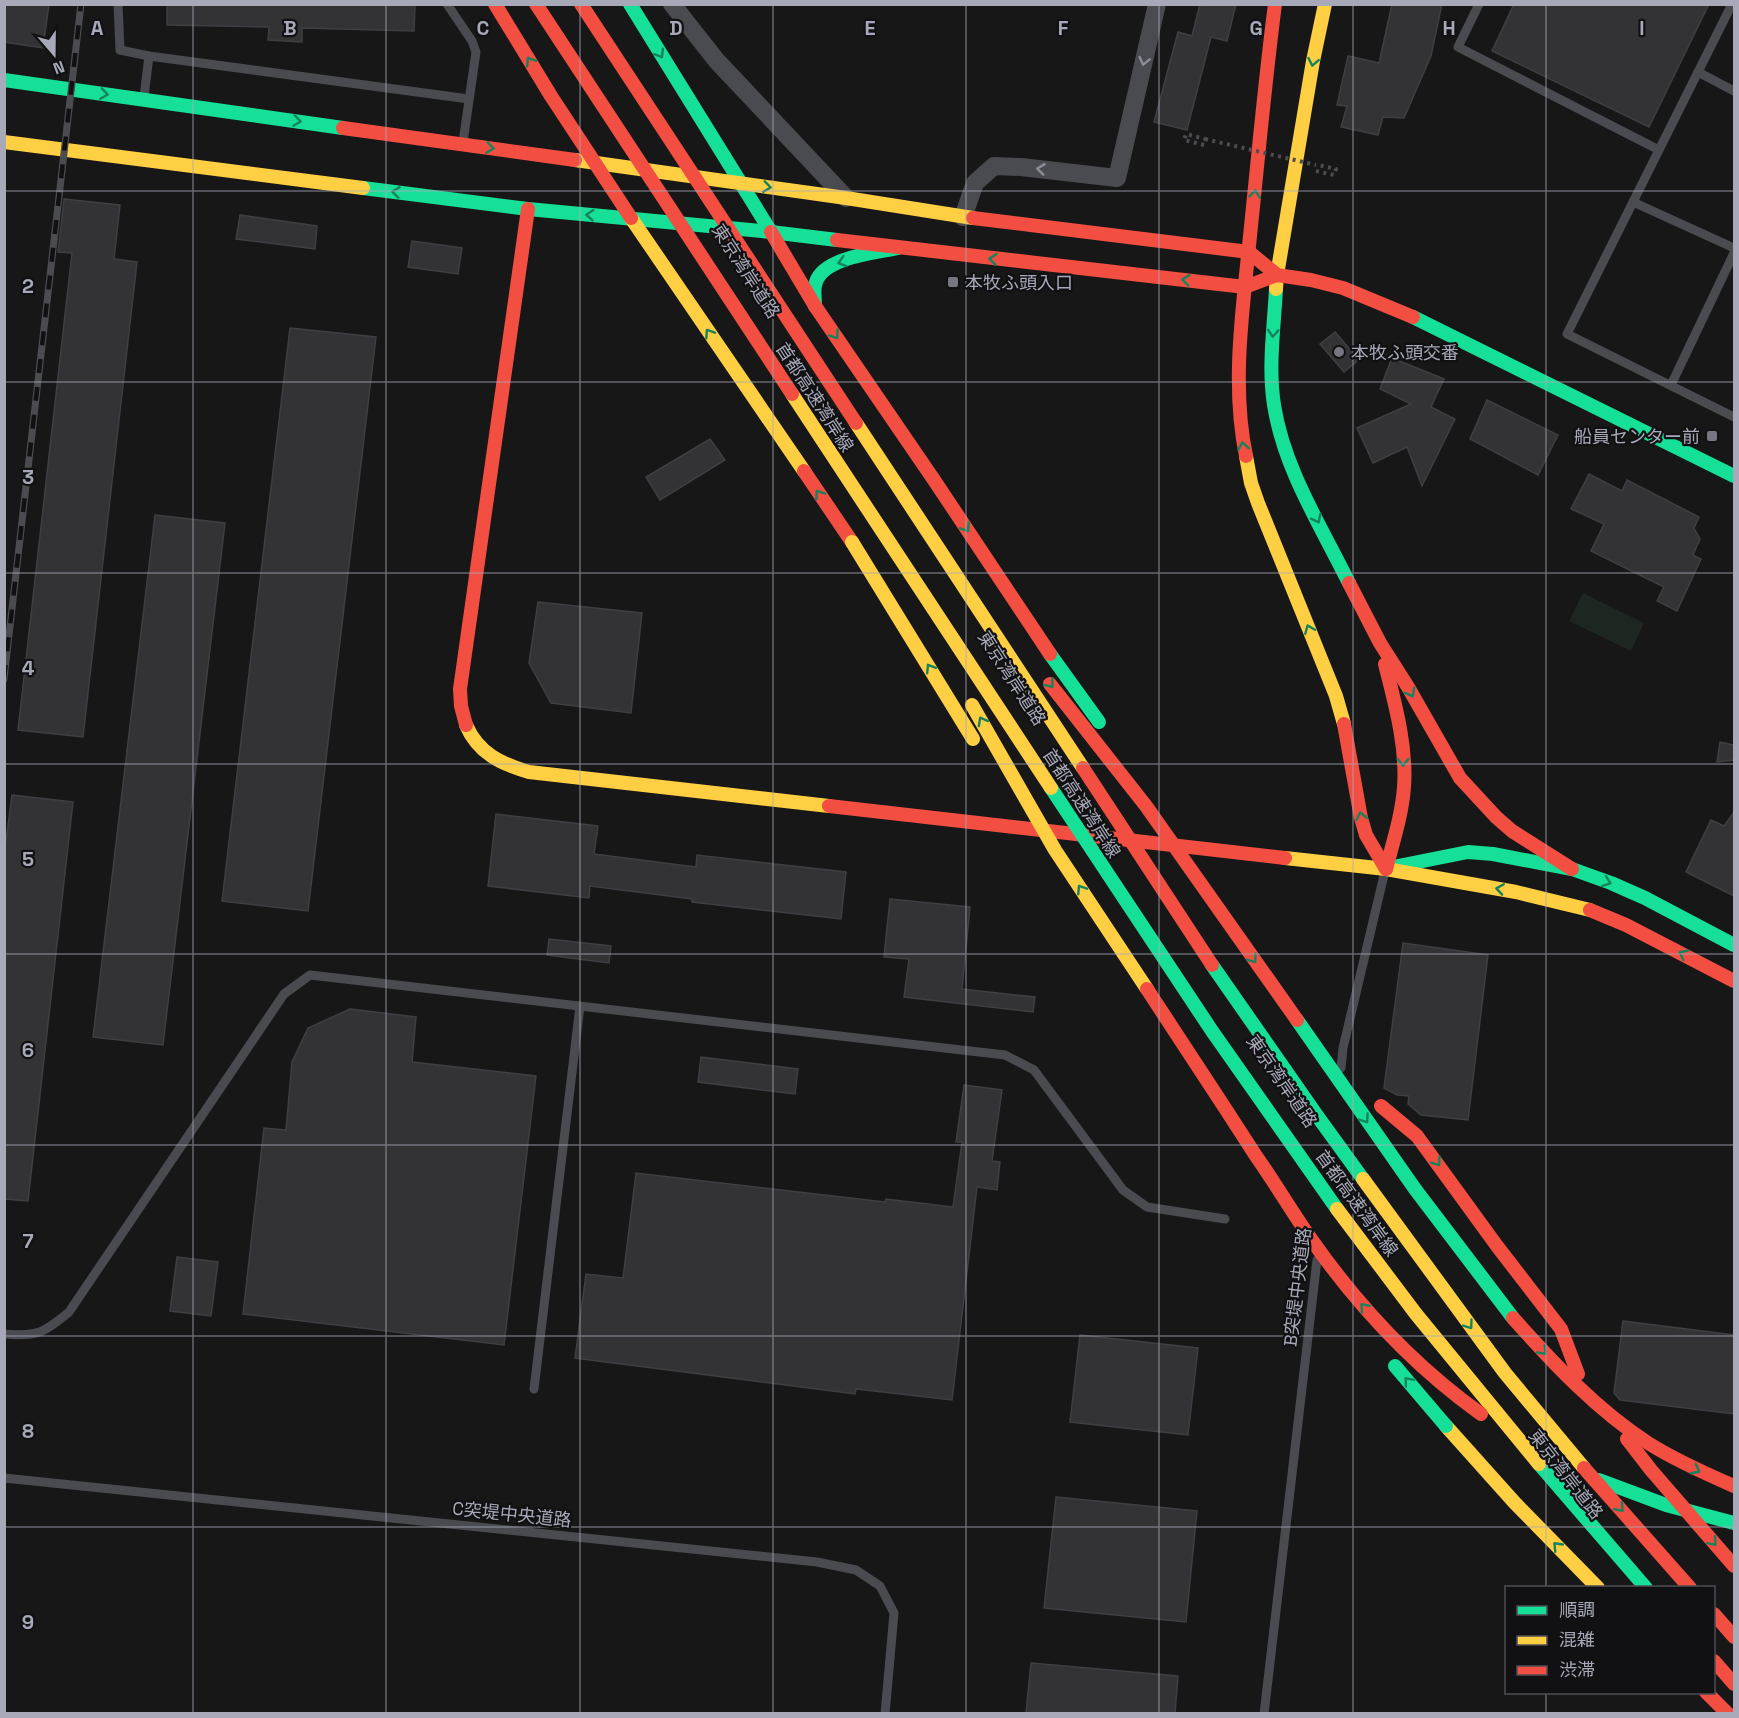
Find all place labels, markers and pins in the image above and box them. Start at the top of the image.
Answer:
place label: 本牧ふ頭入口 [965,271,1073,294]
marker: 本牧ふ頭入口 [946,275,960,289]
place label: 本牧ふ頭交番 [1351,341,1459,364]
marker: 本牧ふ頭交番 [1332,345,1346,359]
place label: 船員センター前 [1574,425,1700,448]
marker: 船員センター前 [1705,429,1719,443]

